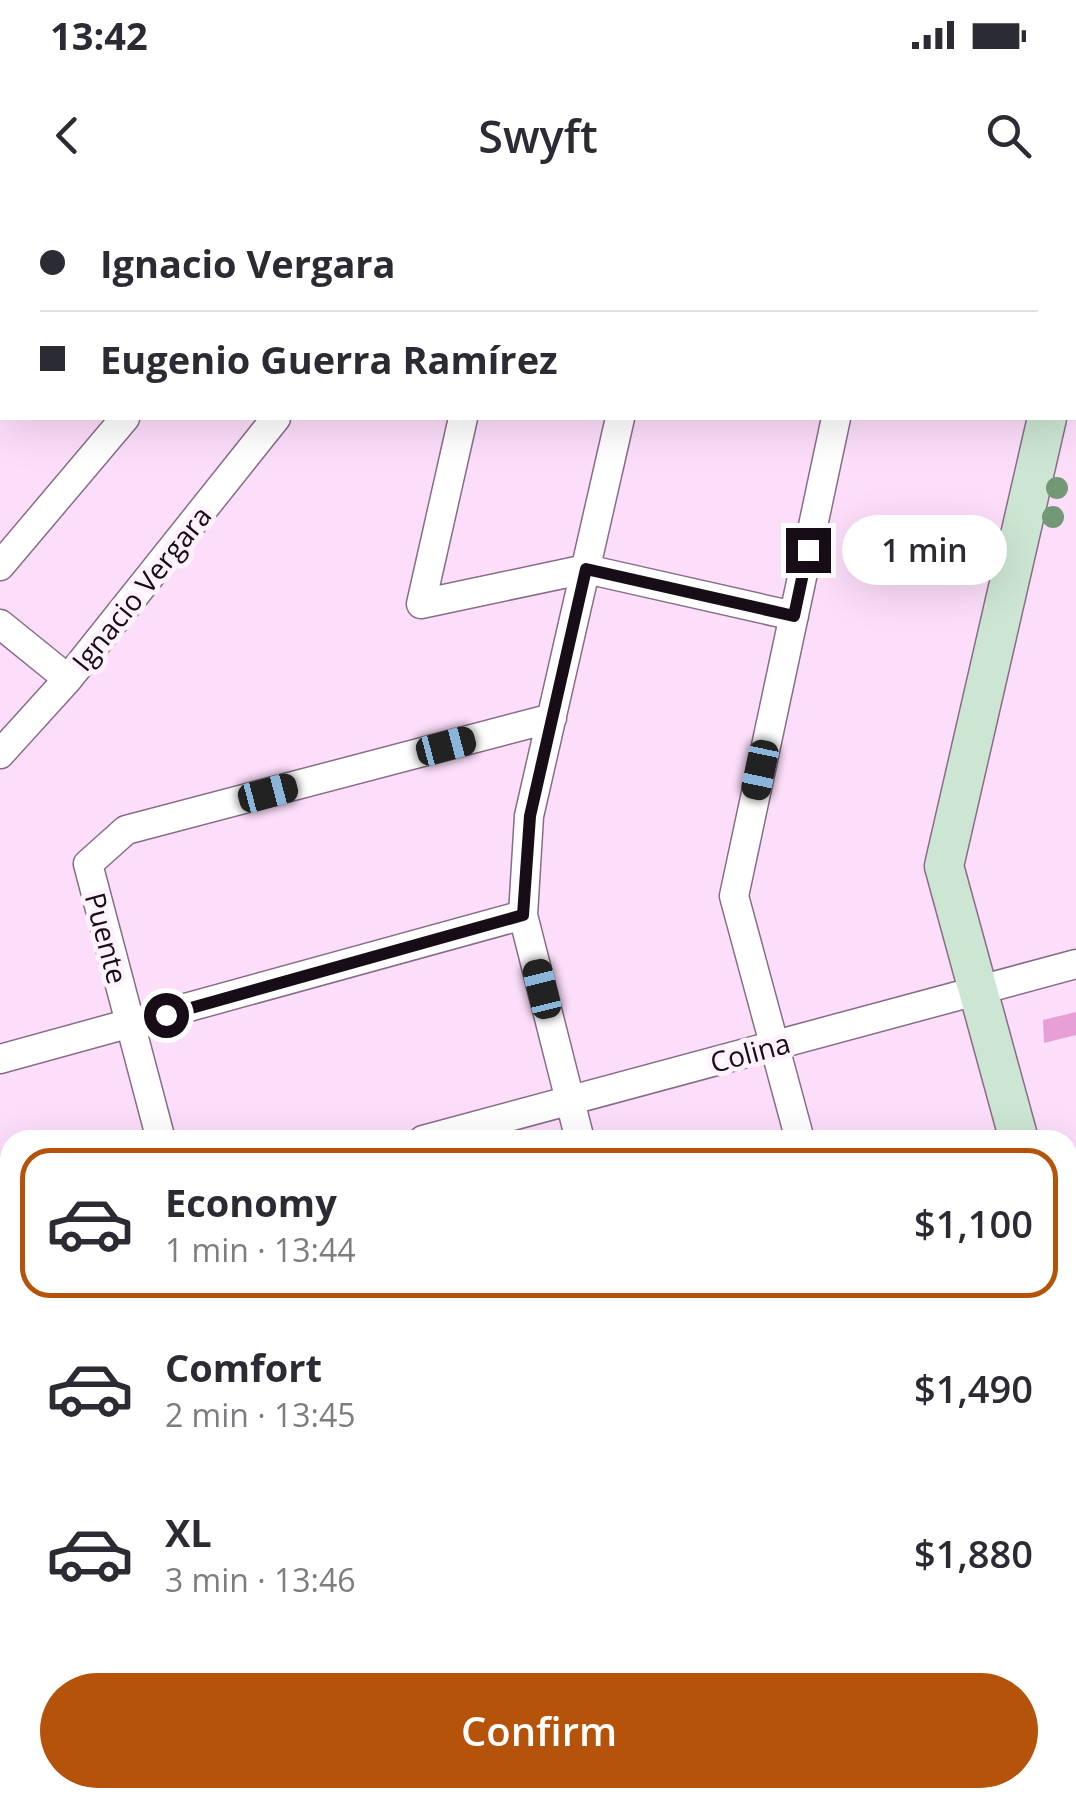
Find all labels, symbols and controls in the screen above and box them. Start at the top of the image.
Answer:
text: 13:42 [50,9,148,61]
text: Swyft [478,105,598,166]
icon: back [40,108,95,163]
icon: search [981,108,1036,163]
text: Ignacio Vergara [100,237,396,289]
text: Eugenio Guerra Ramírez [100,333,558,385]
street label: Ignacio Vergara [63,498,219,678]
callout: 1 min [843,515,1008,585]
route end [786,528,831,573]
text: 1 min [881,528,968,571]
car [413,724,479,768]
car [739,738,781,802]
car [235,771,301,815]
street label: Puente [77,888,137,988]
car [520,956,564,1022]
route start [144,993,189,1038]
street label: Colina [706,1023,794,1081]
text: Economy [165,1176,337,1228]
icon: car [45,1178,135,1268]
text: $1,100 [914,1197,1033,1249]
text: 1 min · 13:44 [165,1228,356,1271]
text: Comfort [165,1341,322,1393]
icon: car [45,1343,135,1433]
text: $1,490 [914,1362,1033,1414]
text: 2 min · 13:45 [165,1393,356,1436]
text: XL [165,1506,212,1558]
icon: car [45,1508,135,1598]
text: $1,880 [914,1527,1033,1579]
text: 3 min · 13:46 [165,1558,356,1601]
button: Confirm [40,1673,1038,1788]

